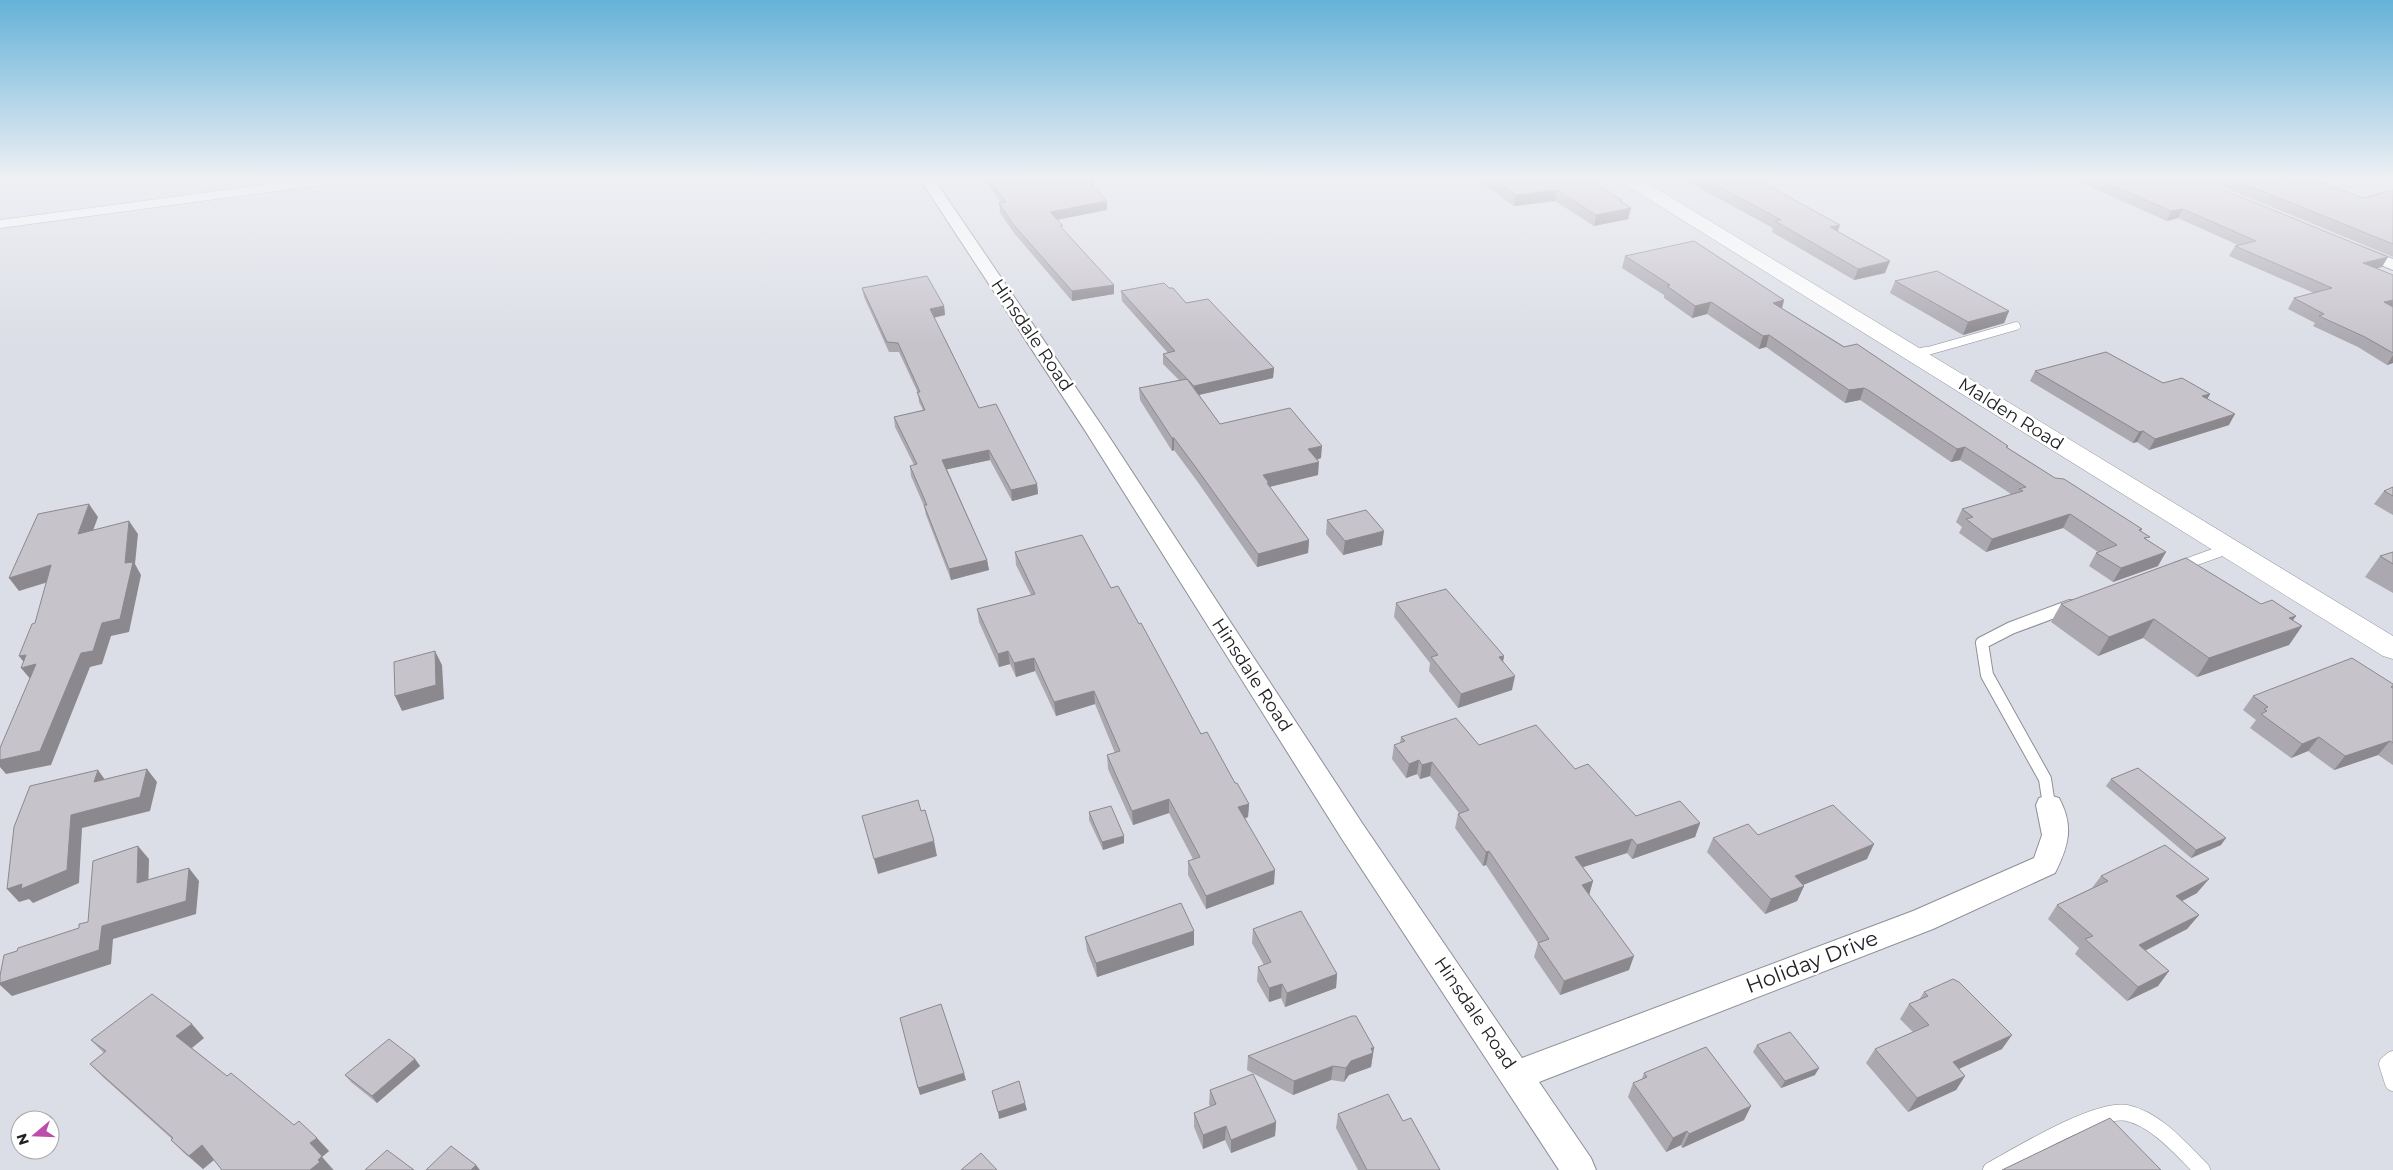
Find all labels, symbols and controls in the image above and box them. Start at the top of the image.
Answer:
street label: Hinsdale Road [986,275,1078,395]
street label: Malden Road [1954,373,2068,455]
street label: Hinsdale Road [1207,614,1297,736]
street label: Holiday Drive [1742,925,1881,998]
street label: Hinsdale Road [1429,953,1521,1073]
north arrow [10,1110,60,1160]
text: N [12,1131,33,1148]

